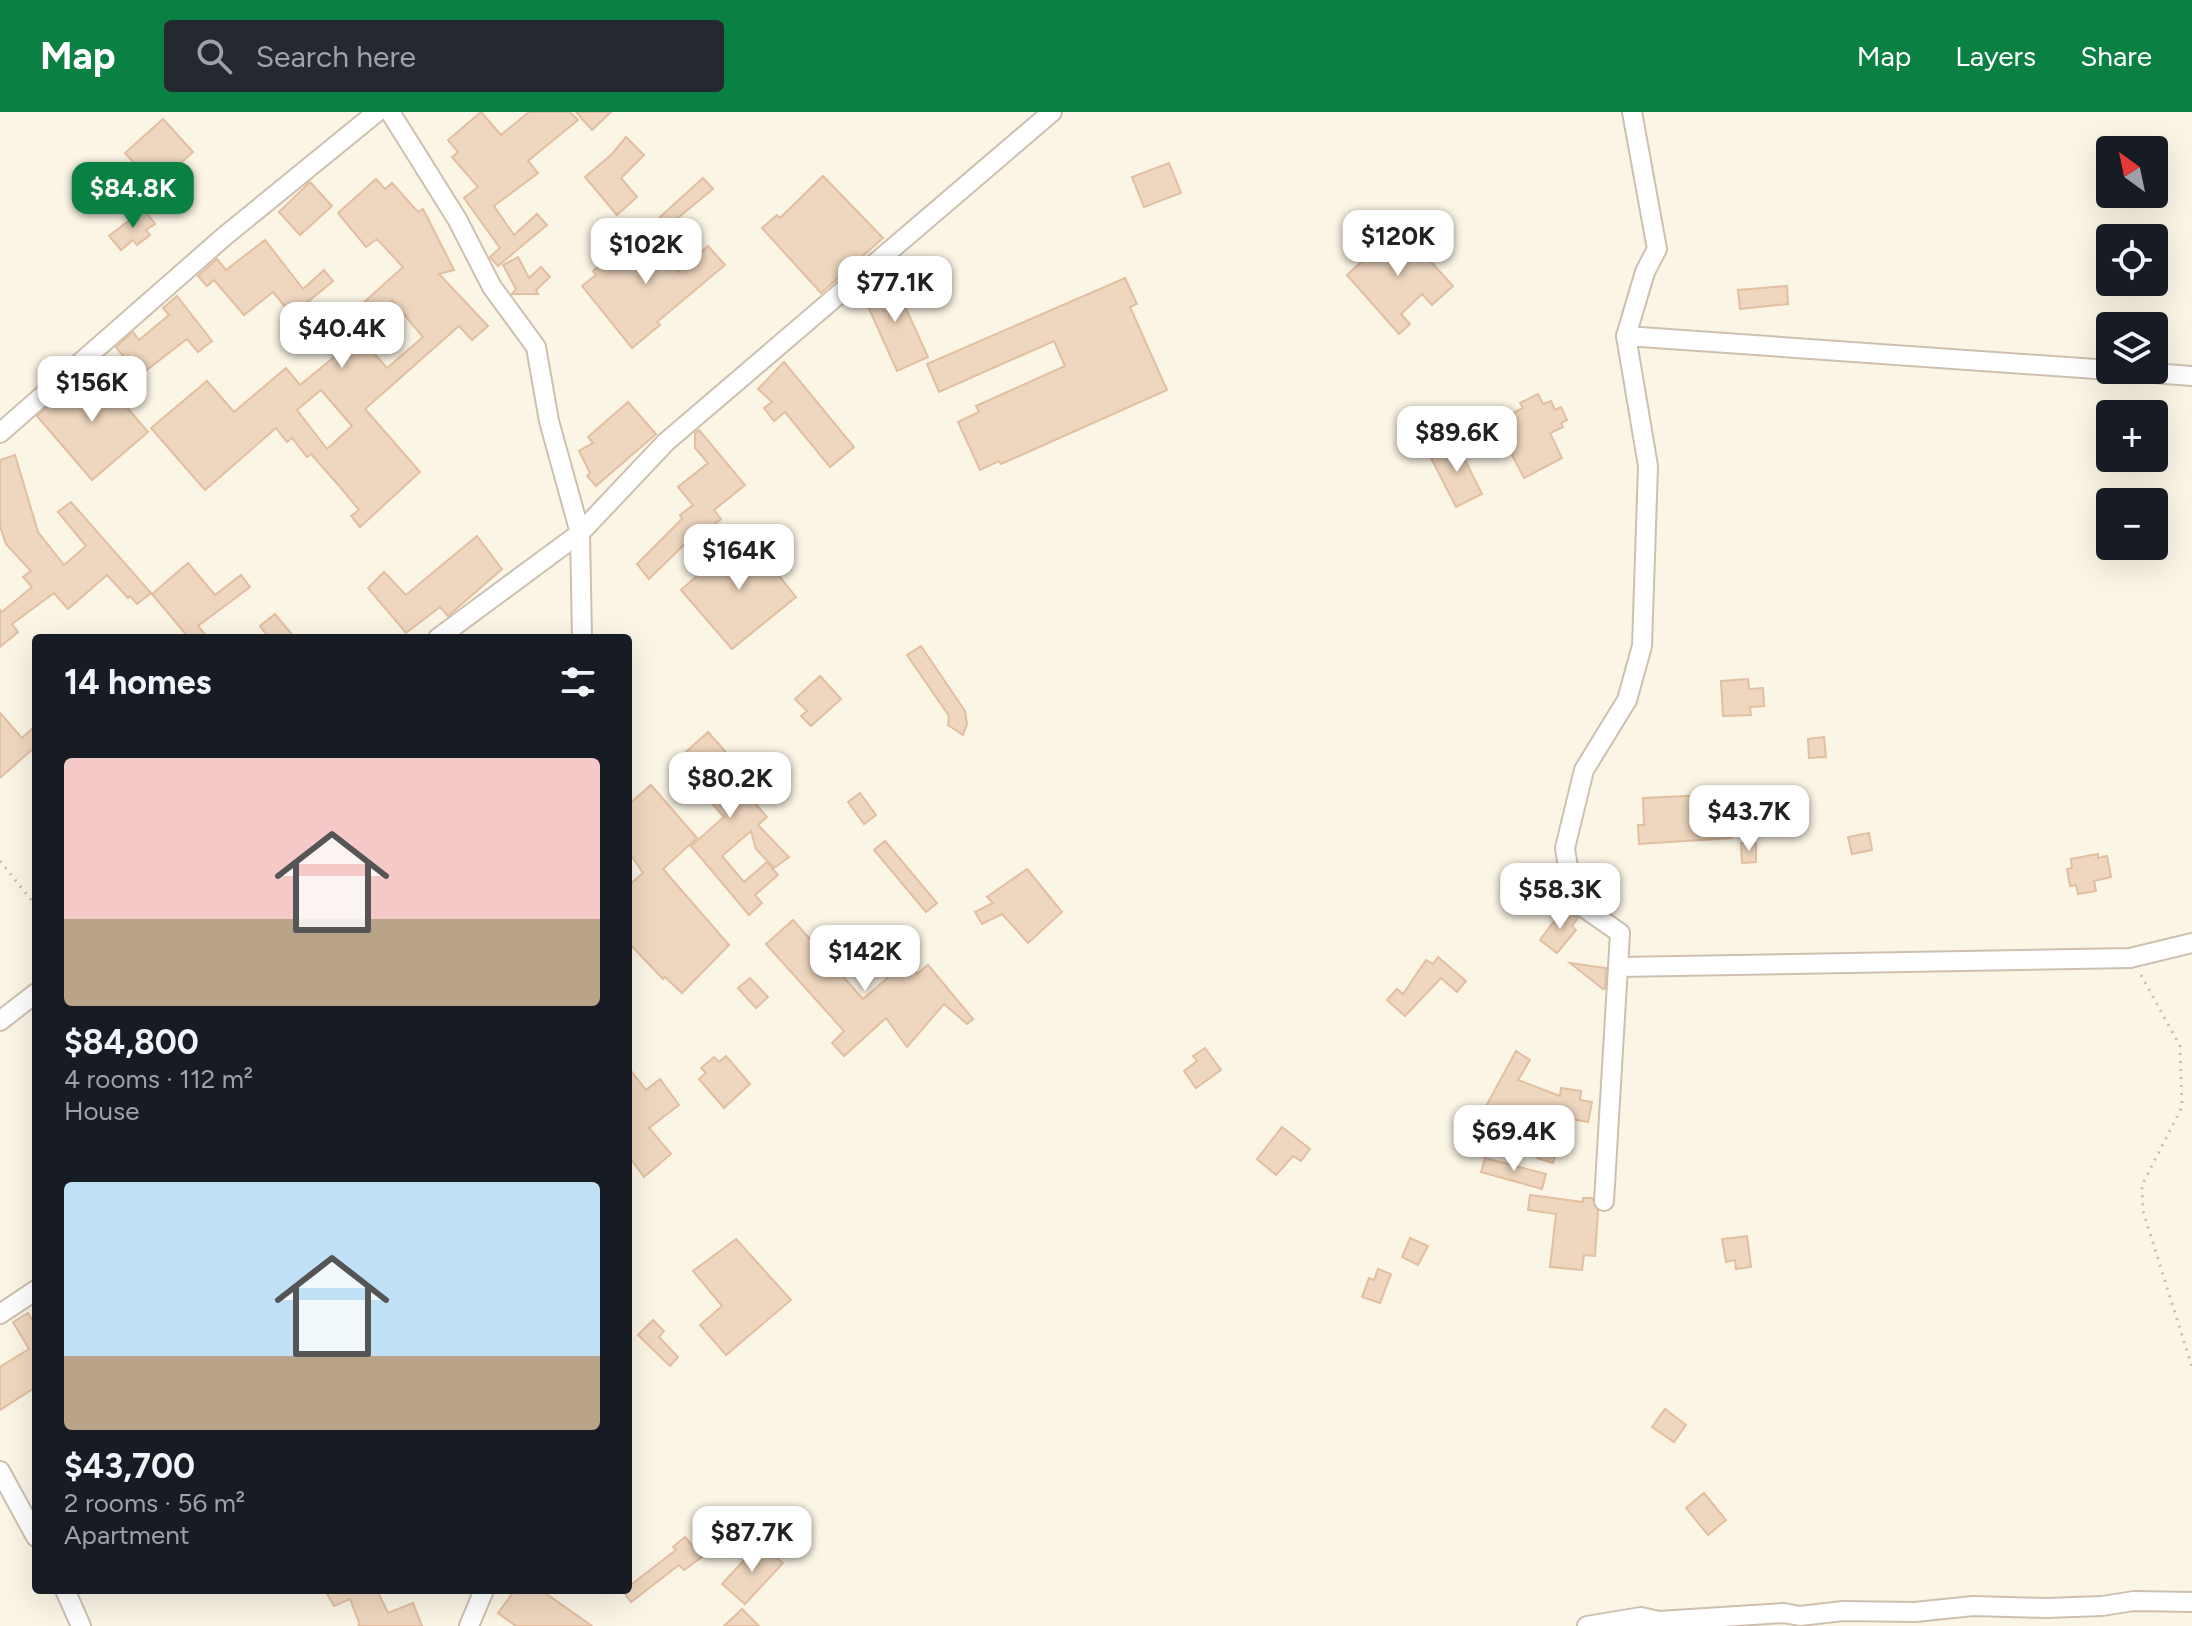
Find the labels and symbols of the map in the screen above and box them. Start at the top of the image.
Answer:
north arrow [2096,136,2168,208]
pin: $84.8K [68,162,198,230]
pin: $120K [1342,210,1454,278]
pin: $102K [590,218,702,286]
pin: $77.1K [830,256,960,324]
pin: $40.4K [277,302,407,370]
pin: $156K [36,356,148,424]
pin: $89.6K [1392,406,1522,474]
pin: $164K [683,524,795,592]
pin: $80.2K [665,752,795,820]
pin: $43.7K [1684,785,1814,853]
pin: $58.3K [1495,863,1625,931]
pin: $142K [809,925,921,993]
pin: $69.4K [1449,1105,1579,1173]
pin: $87.7K [687,1506,817,1574]

